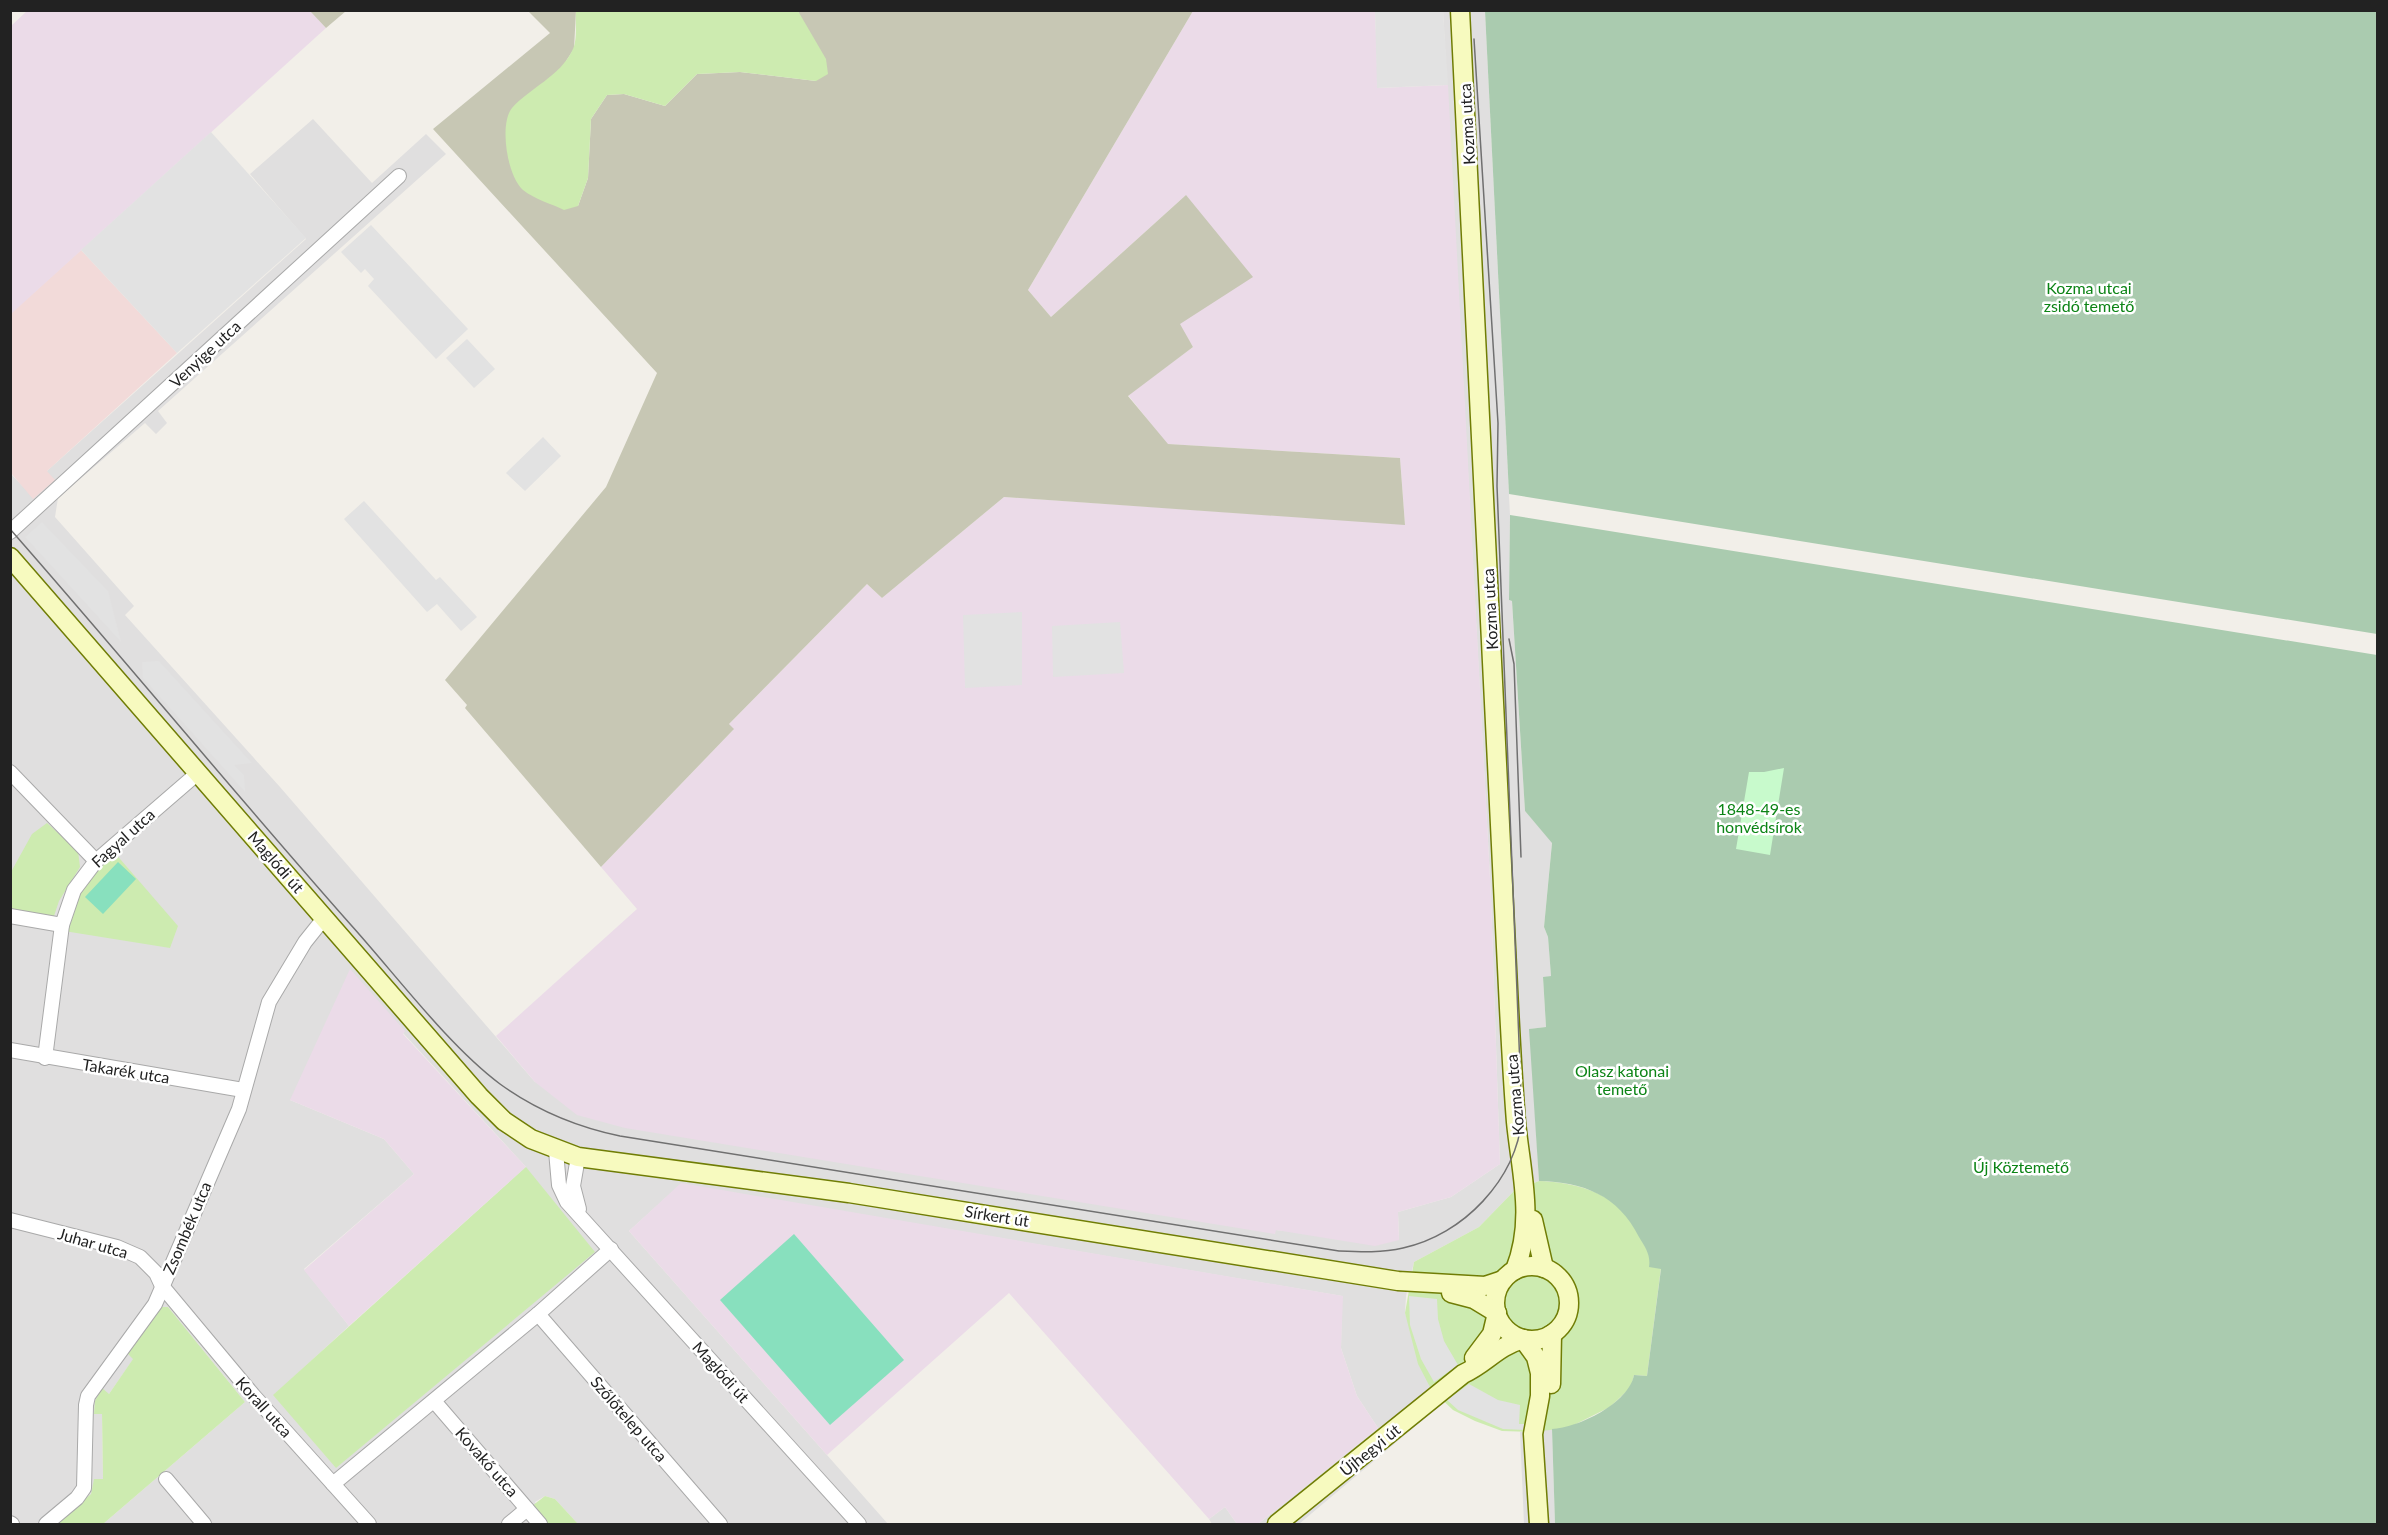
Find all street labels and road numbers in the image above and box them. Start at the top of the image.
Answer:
street label: Kozma utca [1455,83,1478,165]
street label: Venyige utca [165,316,244,391]
street label: Kozma utca [1478,568,1501,650]
street label: Fagyal utca [87,804,158,871]
street label: Maglódi út [245,827,308,897]
street label: Takarék utca [81,1054,171,1087]
street label: Kozma utca [1501,1054,1528,1136]
street label: Zsombék utca [159,1179,215,1277]
street label: Sírkert út [964,1201,1031,1230]
street label: Juhar utca [56,1223,130,1262]
street label: Maglódi út [689,1337,754,1406]
street label: Szőlőtelep utca [587,1372,672,1465]
street label: Korall utca [232,1373,296,1441]
street label: Újhegyi út [1336,1419,1404,1480]
street label: Kovakő utca [452,1423,523,1500]

